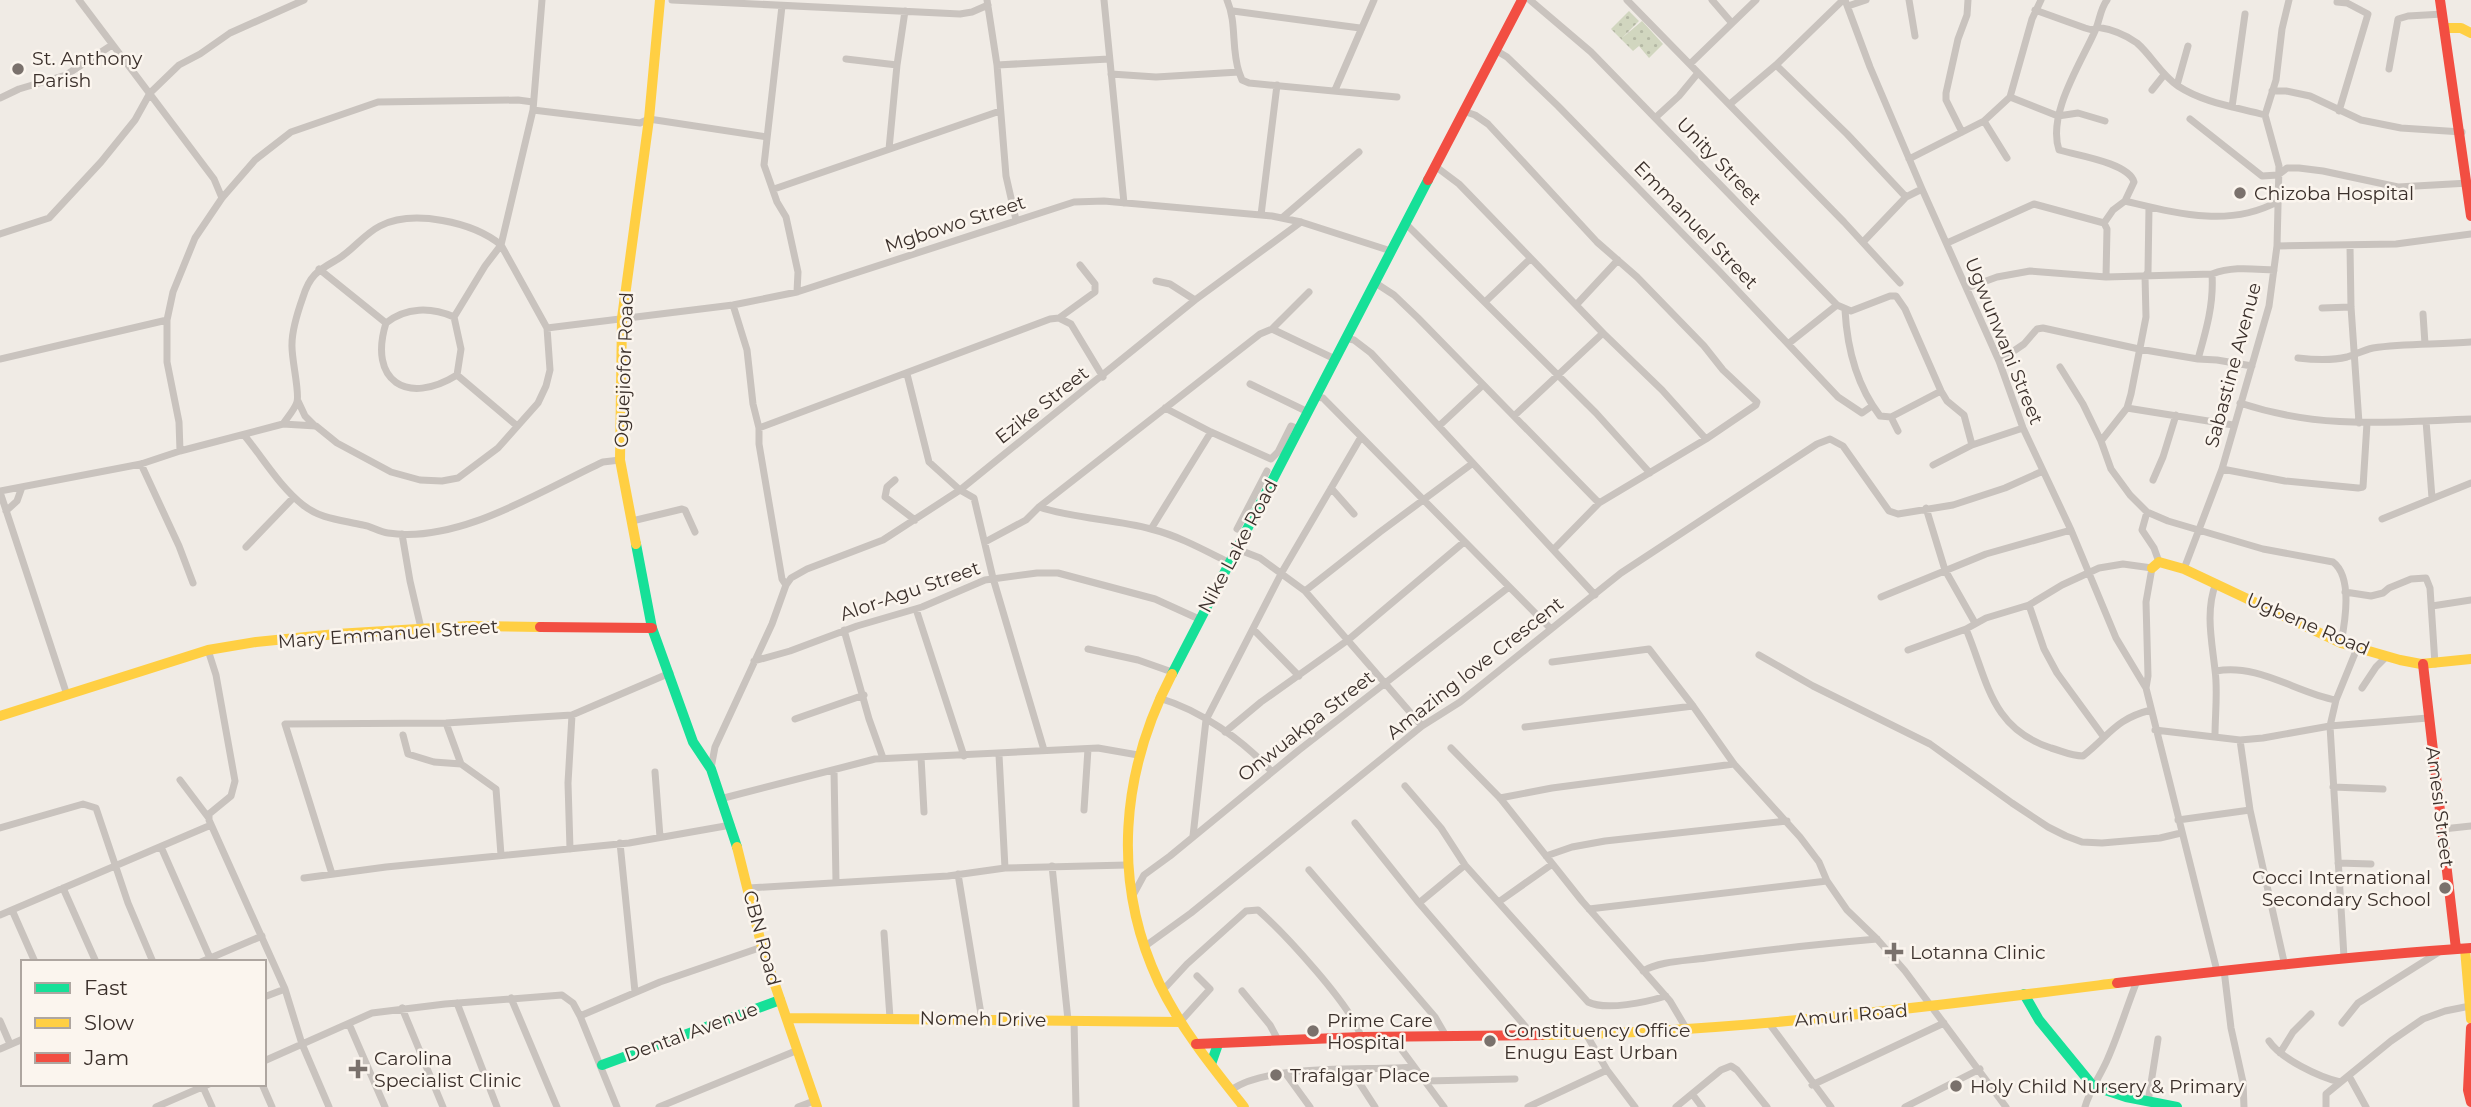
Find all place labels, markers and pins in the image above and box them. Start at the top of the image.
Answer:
place label: St. Anthony Parish [32,47,143,92]
marker: St. Anthony Parish [10,61,26,77]
place label: Chizoba Hospital [2254,182,2414,205]
marker: Chizoba Hospital [2232,185,2248,201]
place label: Cocci International Secondary School [2252,866,2431,911]
marker: Cocci International Secondary School [2437,880,2453,896]
place label: Lotanna Clinic [1910,941,2046,964]
marker: Lotanna Clinic [1884,942,1904,962]
place label: Prime Care Hospital [1327,1009,1433,1054]
place label: Constituency Office Enugu East Urban [1504,1019,1690,1064]
marker: Prime Care Hospital [1305,1023,1321,1039]
marker: Constituency Office Enugu East Urban [1482,1033,1498,1049]
place label: Carolina Specialist Clinic [374,1047,521,1092]
marker: Carolina Specialist Clinic [348,1059,368,1079]
place label: Trafalgar Place [1290,1064,1430,1087]
marker: Trafalgar Place [1268,1067,1284,1083]
place label: Holy Child Nursery & Primary [1970,1075,2245,1098]
marker: Holy Child Nursery & Primary [1948,1078,1964,1094]

